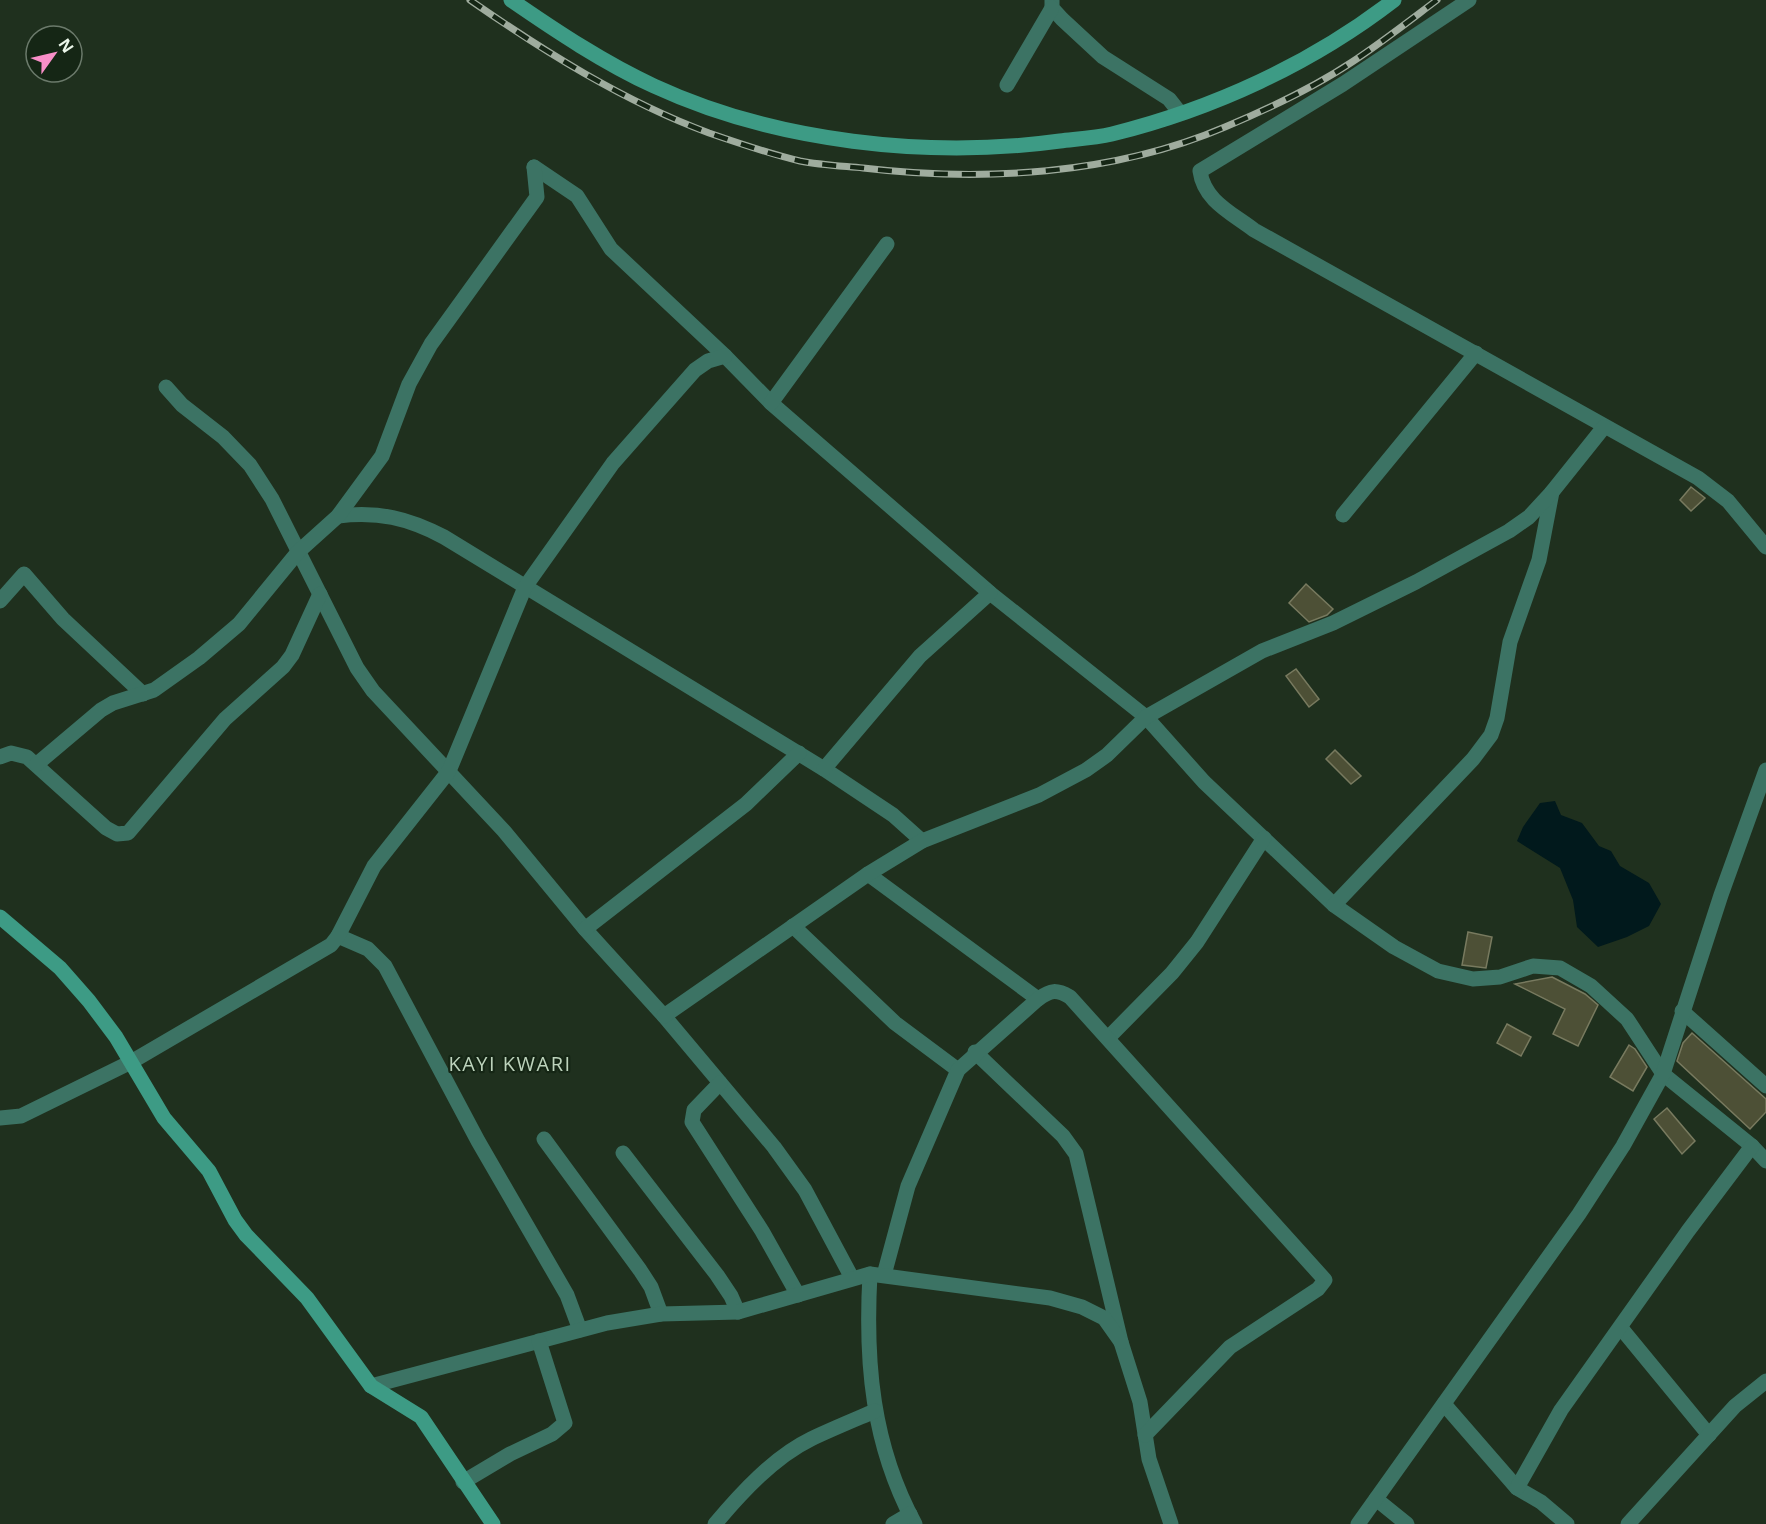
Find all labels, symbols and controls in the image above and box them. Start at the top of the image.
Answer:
north arrow [24,24,84,84]
text: N [54,34,79,57]
district label: KAYI KWARI [448,1050,572,1077]

